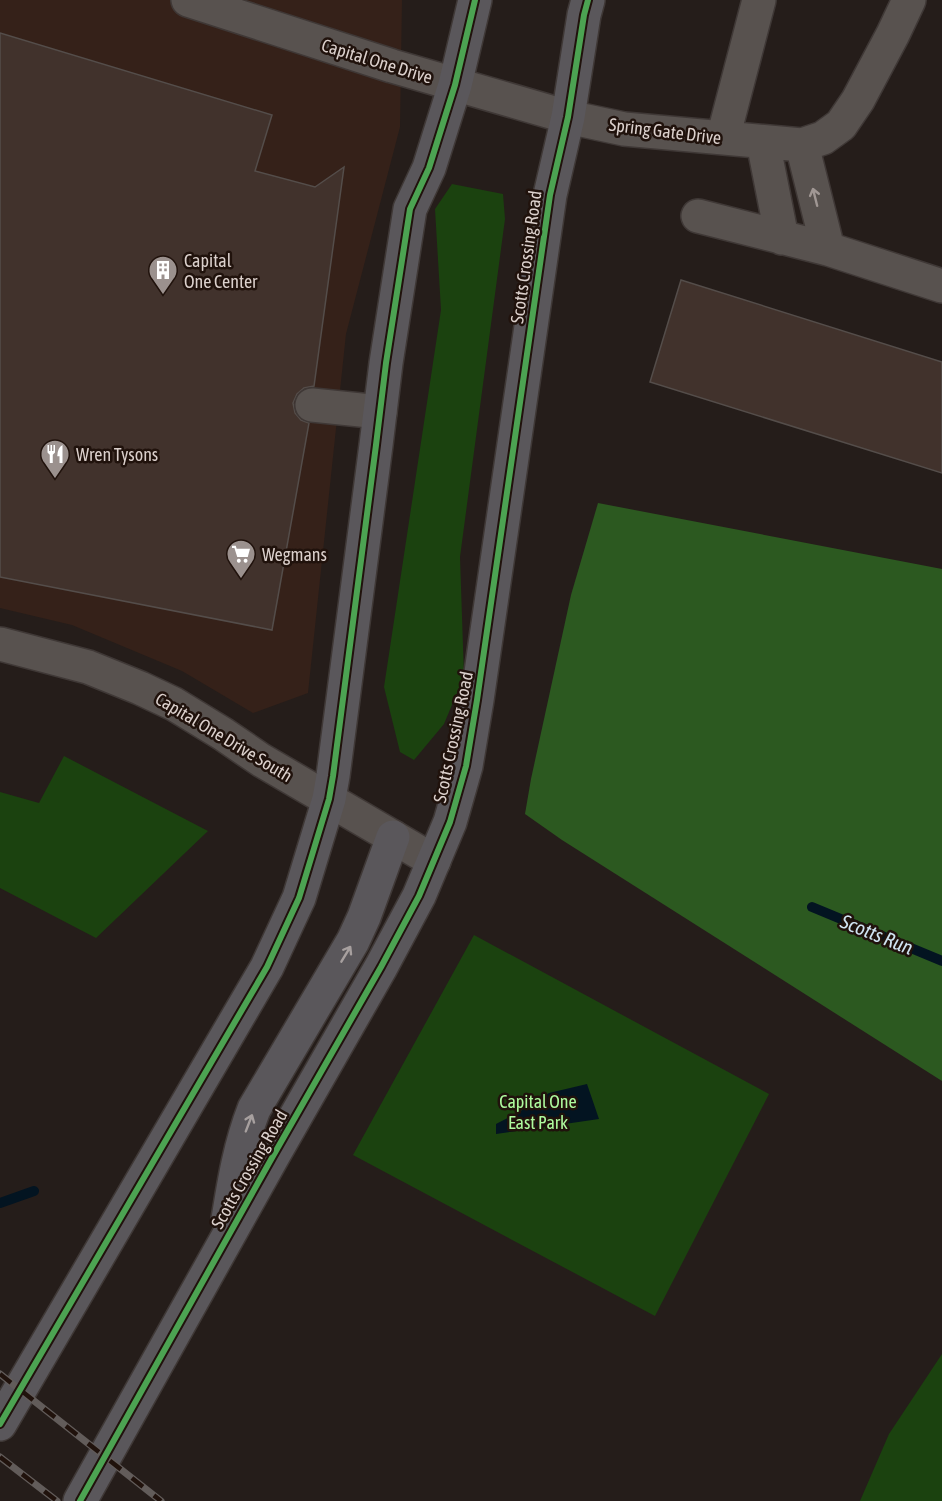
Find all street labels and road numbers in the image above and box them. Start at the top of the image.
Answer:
street label: Capital One Drive [319,34,435,88]
street label: Spring Gate Drive [608,114,722,148]
street label: Scotts Crossing Road [506,189,546,325]
street label: Scotts Crossing Road [429,669,477,805]
street label: Capital One Drive South [152,688,296,786]
street label: Scotts Crossing Road [206,1106,292,1232]

